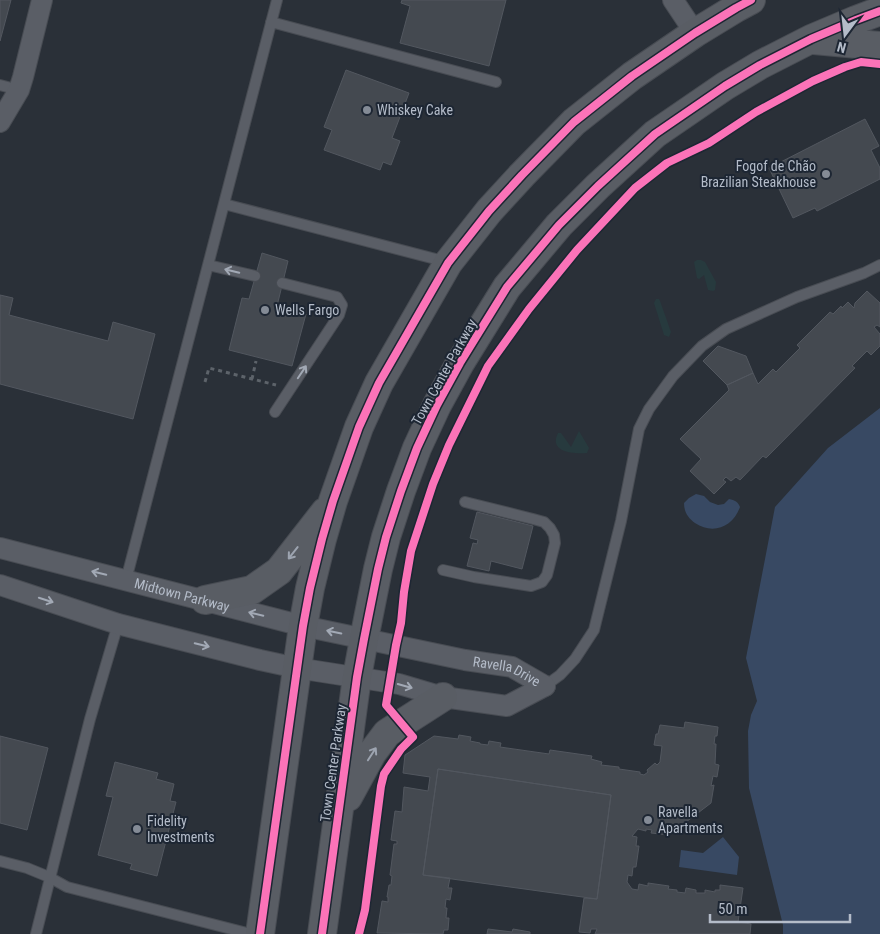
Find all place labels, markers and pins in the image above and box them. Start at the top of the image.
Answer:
place label: Whiskey Cake [377,102,454,118]
marker: Whiskey Cake [361,104,373,116]
place label: Fogof de Chão Brazilian Steakhouse [701,158,816,190]
marker: Fogof de Chão Brazilian Steakhouse [820,168,832,180]
place label: Wells Fargo [275,302,339,318]
marker: Wells Fargo [259,304,271,316]
place label: Ravella Apartments [658,804,723,836]
place label: Fidelity Investments [147,813,215,845]
marker: Ravella Apartments [642,814,654,826]
marker: Fidelity Investments [131,823,143,835]

